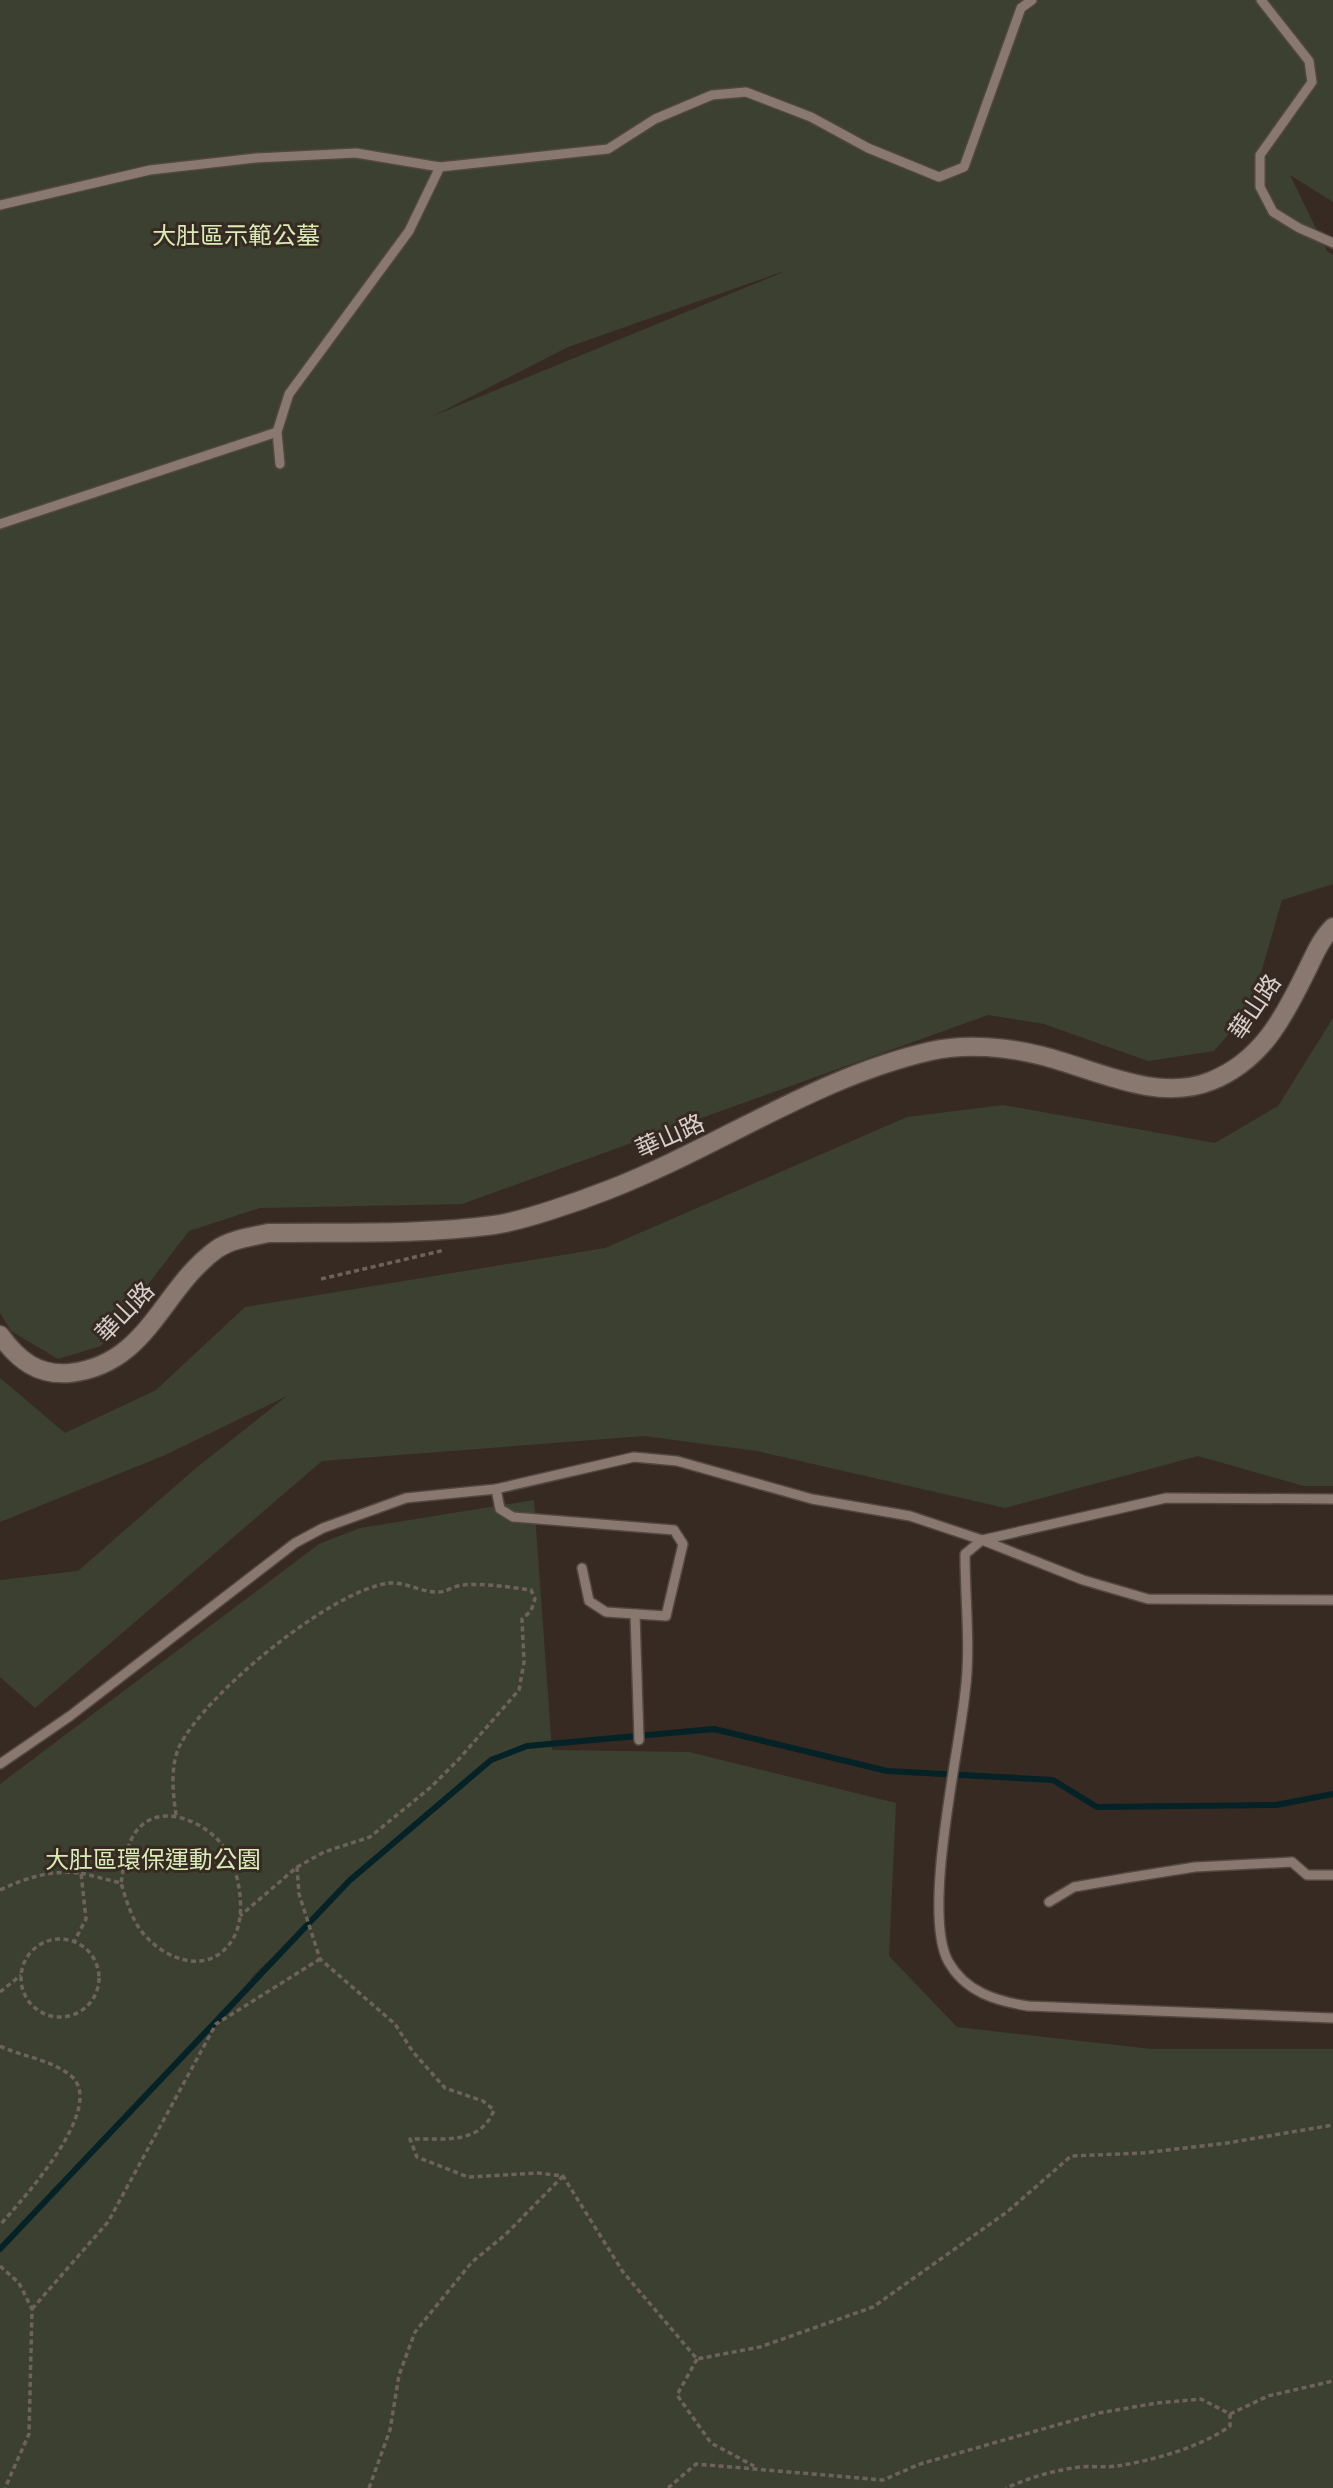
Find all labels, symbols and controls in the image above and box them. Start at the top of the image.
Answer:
park label: 大肚區示範公墓 [152,222,320,250]
street label: 華山路 [1223,969,1287,1045]
street label: 華山路 [631,1109,709,1163]
street label: 華山路 [90,1276,160,1348]
park label: 大肚區環保運動公園 [45,1846,261,1874]

